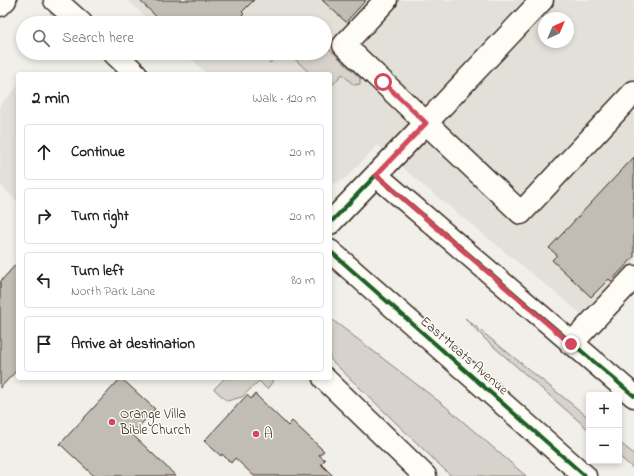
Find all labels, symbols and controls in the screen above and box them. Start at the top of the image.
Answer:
north arrow [538,12,574,48]
search box [16,16,332,60]
icon: search [30,27,52,49]
text: Search here [62,27,134,49]
route start [374,73,392,91]
text: 2 min [32,86,69,111]
text: Walk · 120 m [252,89,316,108]
icon: ahead [33,141,55,163]
text: Continue [71,141,125,163]
text: 20 m [290,143,315,162]
icon: right [33,205,55,227]
text: Turn right [71,205,129,227]
text: 20 m [290,207,315,226]
text: Turn left [71,260,124,282]
icon: left [33,269,55,291]
text: 80 m [291,271,315,290]
text: North Park Lane [71,282,155,301]
street label: East Meats Avenue [415,312,513,401]
icon: arrive [33,333,55,355]
text: Arrive at destination [71,333,195,355]
route end [562,335,580,353]
map controls [586,392,622,464]
button: + [586,392,622,428]
place label: Orange Villa Bible Church [119,404,191,441]
marker: Orange Villa Bible Church [107,417,117,427]
place label: A [264,424,273,445]
button: − [586,428,622,464]
marker: A [251,429,261,439]

